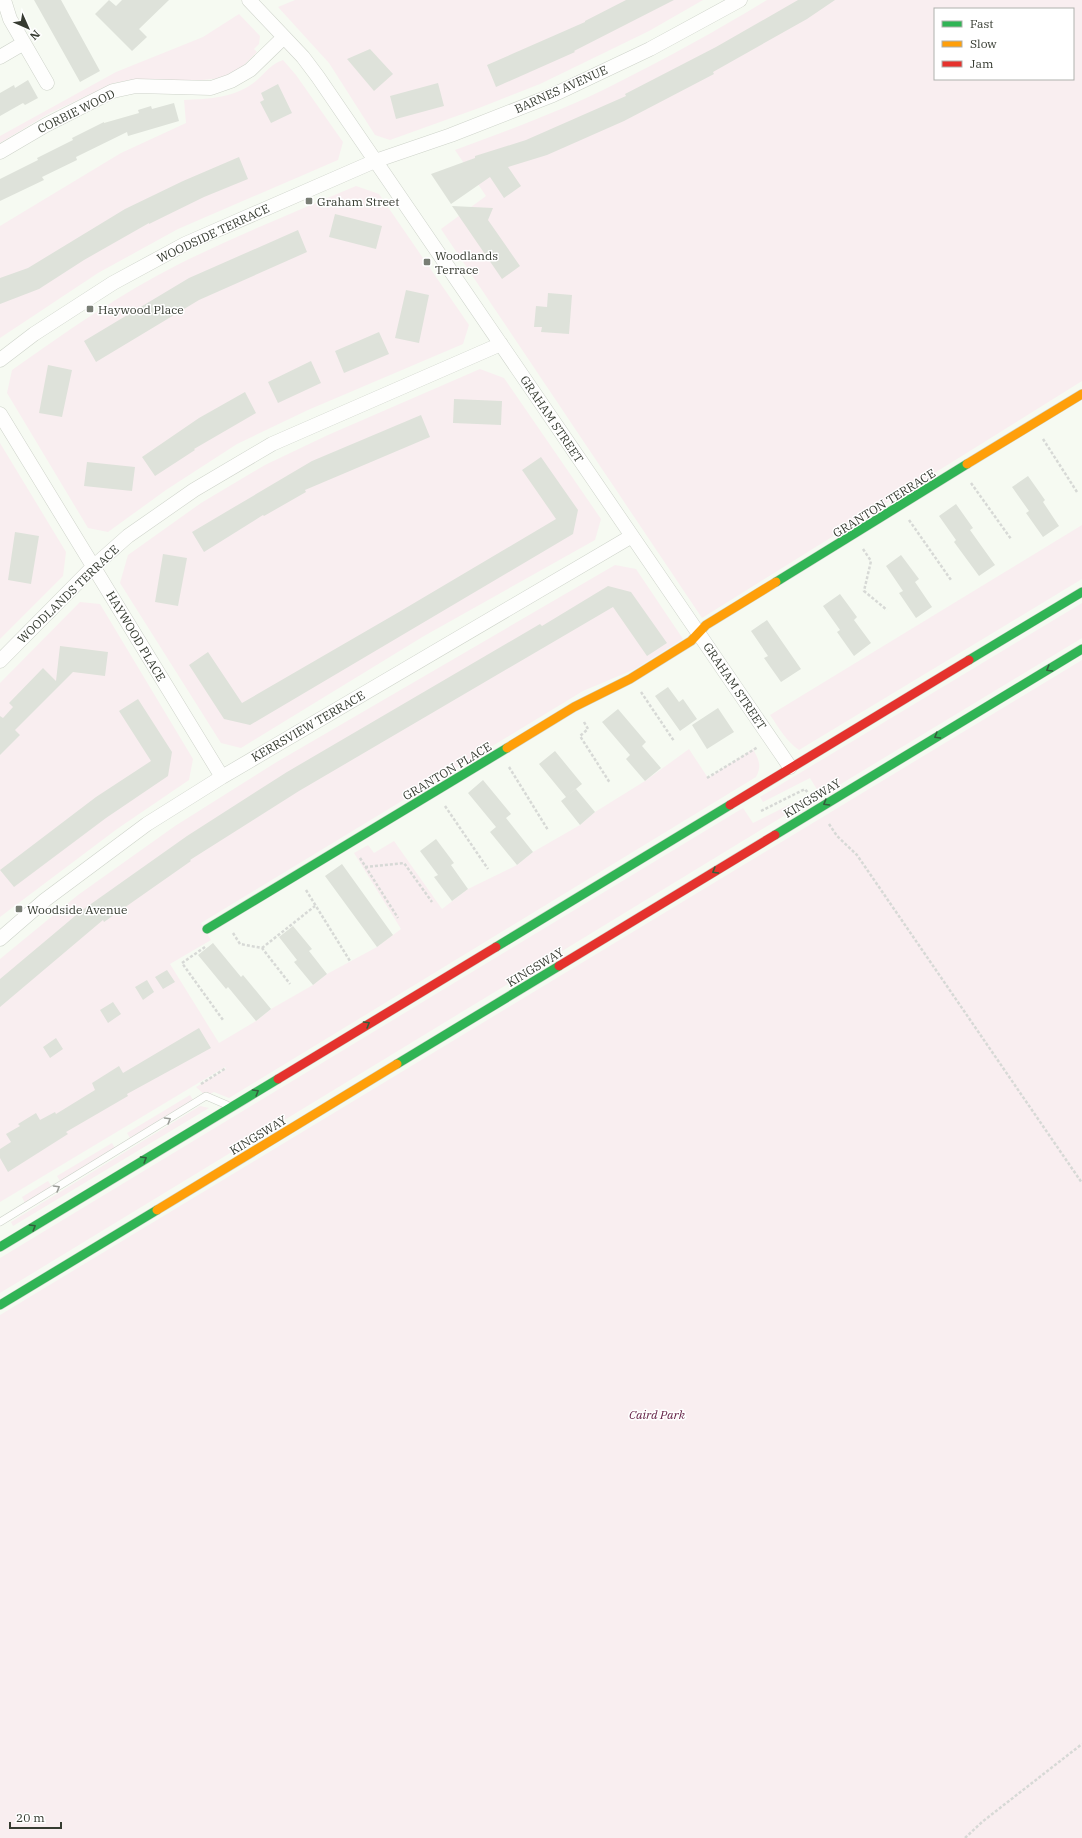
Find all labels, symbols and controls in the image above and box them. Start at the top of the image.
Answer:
north arrow [8,8,48,48]
legend [934,8,1074,80]
text: Fast [970,16,994,31]
text: N [27,27,43,43]
text: Slow [970,36,997,51]
text: Jam [970,56,994,71]
street label: BARNES AVENUE [512,62,610,116]
street label: CORBIE WOOD [35,86,117,136]
place label: Graham Street [317,194,400,209]
marker: Graham Street [304,196,314,206]
street label: WOODSIDE TERRACE [154,200,272,266]
place label: Woodlands Terrace [435,248,498,277]
marker: Woodlands Terrace [422,257,432,267]
place label: Haywood Place [98,302,184,317]
marker: Haywood Place [85,304,95,314]
street label: GRAHAM STREET [517,373,587,466]
street label: GRANTON TERRACE [830,465,938,541]
street label: WOODLANDS TERRACE [14,542,122,646]
street label: HAYWOOD PLACE [103,588,169,684]
street label: GRAHAM STREET [700,640,770,733]
one-way arrow [1046,665,1053,672]
street label: KERRSVIEW TERRACE [249,687,367,765]
one-way arrow [934,732,941,739]
street label: GRANTON PLACE [400,739,494,803]
street label: KINGSWAY [781,775,844,821]
one-way arrow [823,799,830,806]
one-way arrow [712,866,719,874]
place label: Woodside Avenue [27,902,127,917]
marker: Woodside Avenue [14,904,24,914]
street label: KINGSWAY [504,944,567,990]
one-way arrow [363,1022,370,1029]
one-way arrow [252,1089,259,1096]
street label: KINGSWAY [227,1112,290,1158]
one-way arrow [164,1117,171,1124]
one-way arrow [140,1156,147,1164]
one-way arrow [53,1185,60,1192]
one-way arrow [29,1224,36,1231]
park label: Caird Park [629,1407,686,1422]
scale bar [10,1804,61,1830]
text: 20 m [16,1810,45,1825]

